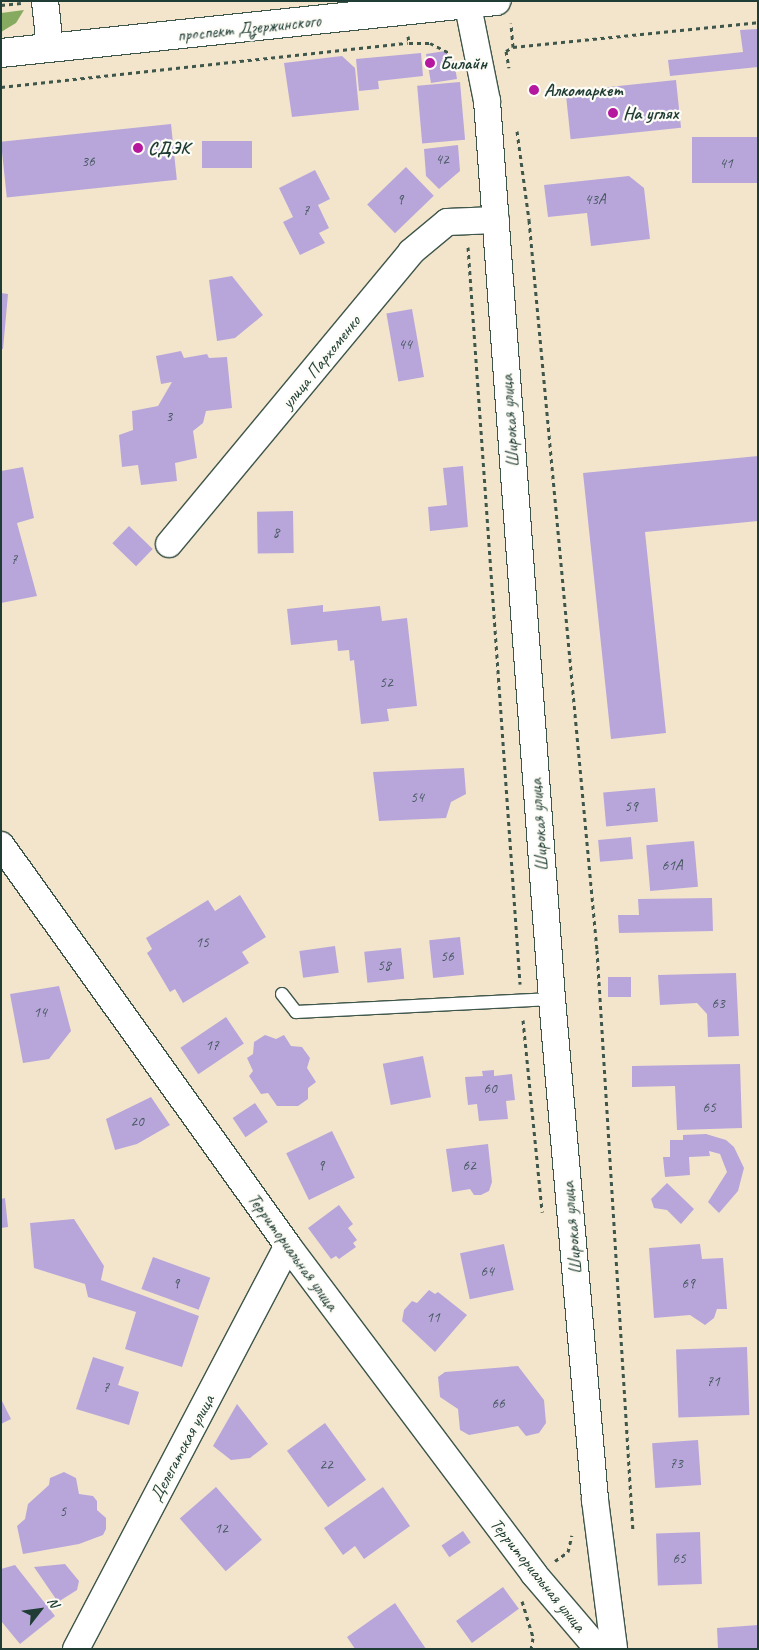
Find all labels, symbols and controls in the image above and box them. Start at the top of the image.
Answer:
street label: проспект Дзержинского [176,10,322,46]
place label: Билайн [440,52,487,74]
marker: Билайн [424,57,436,69]
place label: Алкомаркет [544,79,623,101]
marker: Алкомаркет [528,84,540,96]
place label: На углях [623,102,677,124]
marker: На углях [607,107,619,119]
place label: СДЭК [148,137,189,159]
marker: СДЭК [132,142,144,154]
house number: 42 [435,151,449,169]
house number: 36 [81,153,95,171]
house number: 41 [719,155,733,173]
house number: 9 [397,191,403,209]
house number: 43А [584,191,606,209]
house number: 7 [303,202,309,220]
street label: улица Пархоменко [277,311,365,413]
house number: 44 [398,336,412,354]
street label: Широкая улица [496,373,524,469]
house number: 3 [166,408,172,426]
house number: 8 [273,524,279,542]
house number: 7 [11,551,17,569]
house number: 52 [379,674,393,692]
street label: Широкая улица [525,777,553,873]
house number: 54 [410,789,424,807]
house number: 59 [624,798,638,816]
house number: 61А [661,857,683,875]
house number: 15 [195,934,209,952]
house number: 56 [440,948,454,966]
house number: 58 [377,957,391,975]
house number: 63 [711,995,725,1013]
house number: 14 [33,1004,47,1022]
house number: 17 [205,1037,219,1055]
house number: 60 [483,1080,497,1098]
house number: 65 [702,1099,716,1117]
house number: 20 [130,1113,144,1131]
house number: 9 [318,1157,324,1175]
house number: 62 [462,1157,476,1175]
street label: Широкая улица [557,1180,587,1276]
street label: Территориальная улица [243,1188,343,1316]
house number: 64 [480,1263,494,1281]
house number: 9 [173,1275,179,1293]
house number: 69 [681,1275,695,1293]
house number: 11 [426,1309,440,1327]
house number: 71 [706,1373,720,1391]
house number: 7 [103,1379,109,1397]
street label: Делегатская улица [145,1390,219,1506]
house number: 66 [491,1395,505,1413]
house number: 73 [669,1455,683,1473]
house number: 22 [319,1456,333,1474]
house number: 5 [60,1503,66,1521]
street label: Территориальная улица [485,1513,591,1637]
house number: 12 [214,1520,228,1538]
house number: 65 [672,1550,686,1568]
north arrow [15,1585,65,1635]
text: N [44,1594,63,1610]

